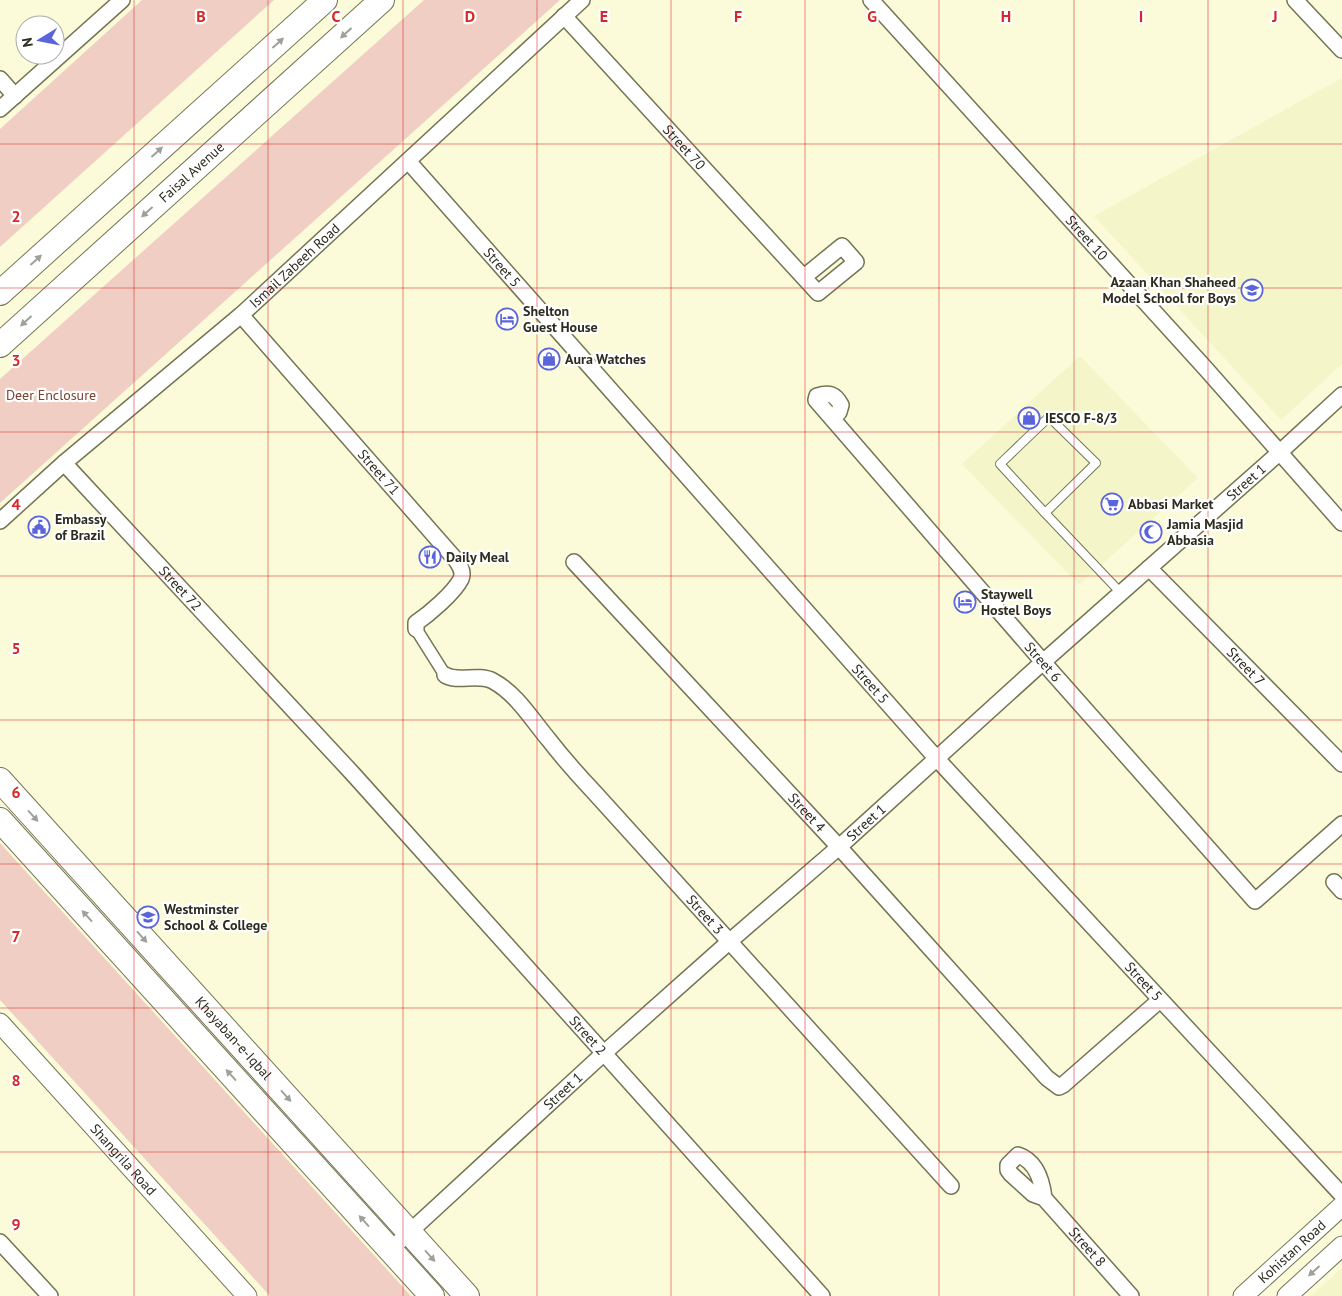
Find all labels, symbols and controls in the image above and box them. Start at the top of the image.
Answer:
text: B [196,6,206,26]
text: C [332,6,341,26]
text: D [465,6,475,26]
text: E [600,6,608,26]
text: F [734,6,742,26]
text: G [867,6,877,26]
text: H [1001,6,1011,26]
text: I [1139,6,1143,26]
text: J [1271,6,1278,26]
north arrow [15,15,65,65]
one-way arrow [340,27,352,39]
text: N [18,36,37,48]
one-way arrow [271,37,283,49]
street label: Street 70 [659,121,710,174]
street label: Faisal Avenue [155,138,228,206]
one-way arrow [150,146,162,158]
text: 2 [11,206,21,226]
one-way arrow [142,206,154,218]
street label: Street 10 [1062,211,1112,264]
street label: Ismail Zabeeh Road [246,219,344,312]
street label: Street 5 [480,244,524,291]
one-way arrow [30,255,43,266]
place label: Azaan Khan Shaheed Model School for Boys [1103,273,1236,307]
school or university icon: Azaan Khan Shaheed Model School for Boys [1240,278,1264,302]
place label: Shelton Guest House [523,302,598,336]
hotel icon: Shelton Guest House [495,307,519,331]
one-way arrow [21,315,33,327]
shop icon: Aura Watches [537,347,561,371]
text: 3 [11,350,21,370]
place label: Aura Watches [565,350,646,368]
park label: Deer Enclosure [6,386,96,404]
shop icon: IESCO F-8/3 [1017,406,1041,430]
place label: IESCO F-8/3 [1045,409,1118,427]
street label: Street 71 [354,446,404,499]
street label: Street 1 [1222,460,1270,505]
supermarket icon: Abbasi Market [1100,492,1124,516]
text: 4 [11,494,21,514]
place label: Abbasi Market [1128,495,1214,513]
place label: Embassy of Brazil [55,510,107,544]
public building icon: Embassy of Brazil [27,515,51,539]
place label: Jamia Masjid Abbasia [1166,515,1243,549]
mosque icon: Jamia Masjid Abbasia [1139,520,1163,544]
restaurant icon: Daily Meal [418,545,442,569]
place label: Daily Meal [446,548,510,566]
street label: Street 72 [155,562,206,614]
place label: Staywell Hostel Boys [981,585,1051,619]
hotel icon: Staywell Hostel Boys [953,590,977,614]
text: 5 [11,638,21,658]
street label: Street 6 [1021,638,1065,686]
street label: Street 7 [1223,643,1269,689]
street label: Street 5 [848,660,893,707]
text: 6 [11,782,21,802]
street label: Street 4 [784,789,830,836]
street label: Street 1 [843,800,890,845]
one-way arrow [27,810,39,822]
street label: Street 3 [682,891,727,938]
place label: Westminster School & College [164,900,267,934]
school or university icon: Westminster School & College [136,905,160,929]
one-way arrow [81,910,93,922]
text: 7 [11,926,21,946]
one-way arrow [136,930,147,943]
street label: Street 5 [1121,958,1166,1005]
street label: Khayaban-e-Iqbal [191,993,276,1083]
street label: Street 2 [565,1012,610,1059]
street label: Street 1 [539,1068,586,1113]
one-way arrow [225,1069,237,1081]
text: 8 [11,1070,21,1090]
one-way arrow [280,1090,292,1102]
street label: Shangrila Road [86,1120,160,1199]
text: 9 [11,1214,21,1234]
one-way arrow [358,1216,370,1228]
street label: Kohistan Road [1254,1216,1330,1287]
street label: Street 8 [1065,1223,1110,1270]
one-way arrow [424,1249,436,1261]
one-way arrow [1309,1265,1321,1277]

